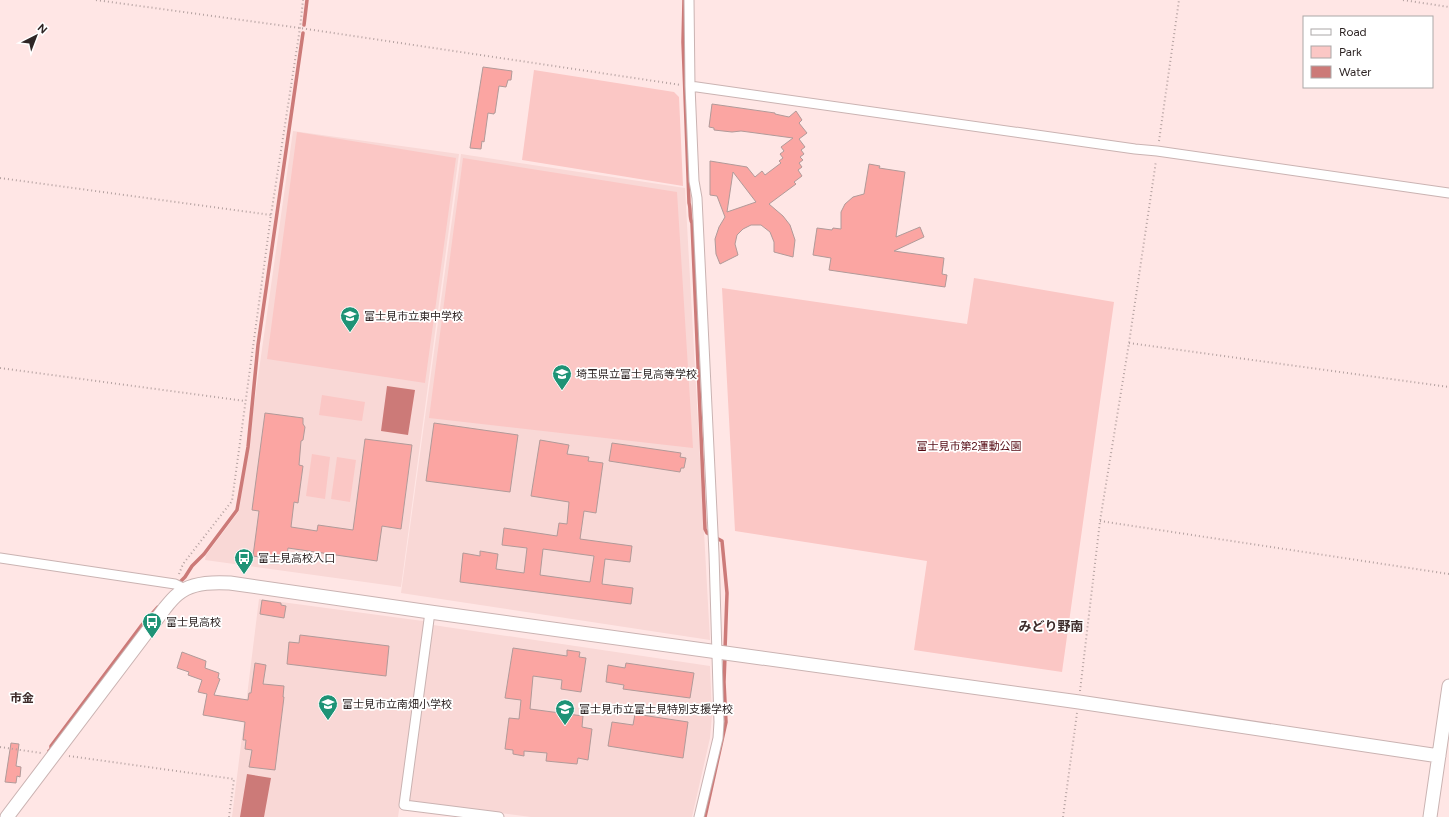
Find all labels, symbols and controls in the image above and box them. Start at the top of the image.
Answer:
north arrow [16,16,56,56]
legend [1303,16,1433,88]
text: N [35,21,50,37]
text: Road [1339,25,1367,39]
text: Park [1339,45,1362,59]
text: Water [1339,65,1371,79]
school or university icon: 富士見市立東中学校 [339,305,361,333]
place label: 富士見市立東中学校 [364,310,463,323]
school or university icon: 埼玉県立富士見高等学校 [551,363,573,391]
place label: 埼玉県立富士見高等学校 [576,368,697,381]
park label: 富士見市第2運動公園 [916,440,1022,453]
bus stop icon: 富士見高校入口 [233,547,255,575]
place label: 富士見高校入口 [258,552,335,565]
bus stop icon: 富士見高校 [141,611,163,639]
place label: 富士見高校 [166,616,221,629]
district label: みどり野南 [1018,619,1084,634]
district label: 市金 [10,691,34,705]
school or university icon: 富士見市立南畑小学校 [317,693,339,721]
place label: 富士見市立南畑小学校 [342,698,452,711]
school or university icon: 富士見市立富士見特別支援学校 [554,698,576,726]
place label: 富士見市立富士見特別支援学校 [579,703,733,716]

